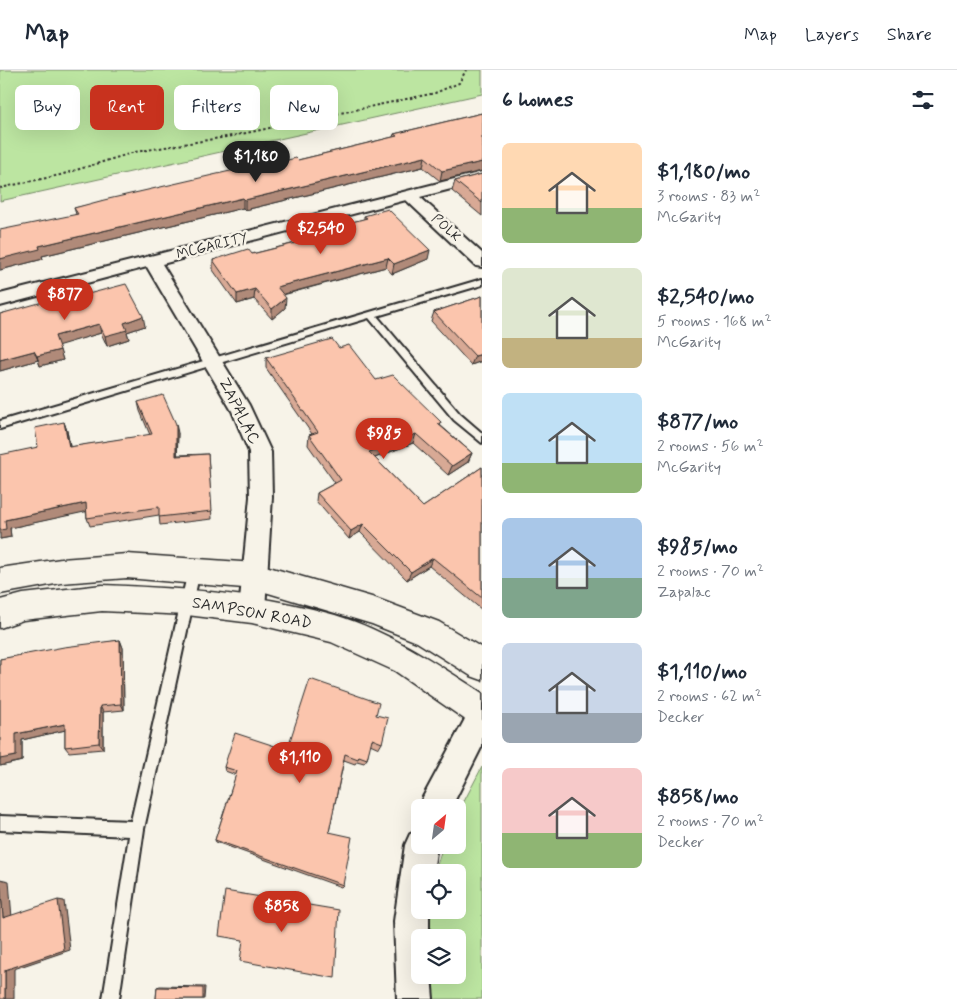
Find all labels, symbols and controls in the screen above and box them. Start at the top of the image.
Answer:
text: Map [25,19,69,50]
text: Map [744,23,777,47]
text: Layers [805,23,859,47]
text: Share [887,23,932,47]
chip: Buy [15,85,80,130]
chip: Rent [90,85,164,130]
chip: Filters [174,85,260,130]
chip: New [270,85,338,130]
text: 6 homes [502,86,573,114]
icon: filters [909,86,937,114]
pin: $1,180 [215,140,297,183]
text: $1,180 [234,146,278,167]
text: $1,180/mo [657,158,750,186]
icon: home [542,163,602,223]
text: 3 rooms · 83 m² [657,186,760,207]
text: McGarity [657,207,721,228]
street label: POLK [428,210,464,246]
pin: $2,540 [280,212,362,255]
text: $2,540 [297,218,345,239]
street label: MCGARITY [174,228,250,264]
pin: $877 [35,278,95,321]
text: $2,540/mo [657,283,754,311]
text: $877 [47,284,83,305]
icon: home [542,288,602,348]
text: 5 rooms · 168 m² [657,311,772,332]
text: McGarity [657,332,721,353]
street label: ZAPALAC [213,374,265,448]
text: $877/mo [657,408,738,436]
icon: home [542,413,602,473]
pin: $985 [354,418,414,460]
text: $985 [367,423,401,444]
text: 2 rooms · 56 m² [657,436,764,457]
text: McGarity [657,457,721,478]
text: $985/mo [657,533,738,561]
icon: home [542,538,602,598]
text: 2 rooms · 70 m² [657,561,764,582]
text: Zapalac [657,582,711,603]
street label: SAMPSON ROAD [190,592,314,634]
text: $1,110/mo [657,658,747,686]
icon: home [542,663,602,723]
text: 2 rooms · 62 m² [657,686,762,707]
text: Decker [657,707,704,728]
pin: $1,110 [259,742,341,784]
text: $1,110 [279,747,321,768]
text: $858/mo [657,783,739,811]
icon: home [542,788,602,848]
north arrow [411,799,466,854]
map controls [411,799,466,984]
text: 2 rooms · 70 m² [657,811,764,832]
text: Decker [657,832,704,853]
button: locate [411,864,466,919]
pin: $858 [252,890,312,933]
text: $858 [264,896,300,917]
button: layers [411,929,466,984]

